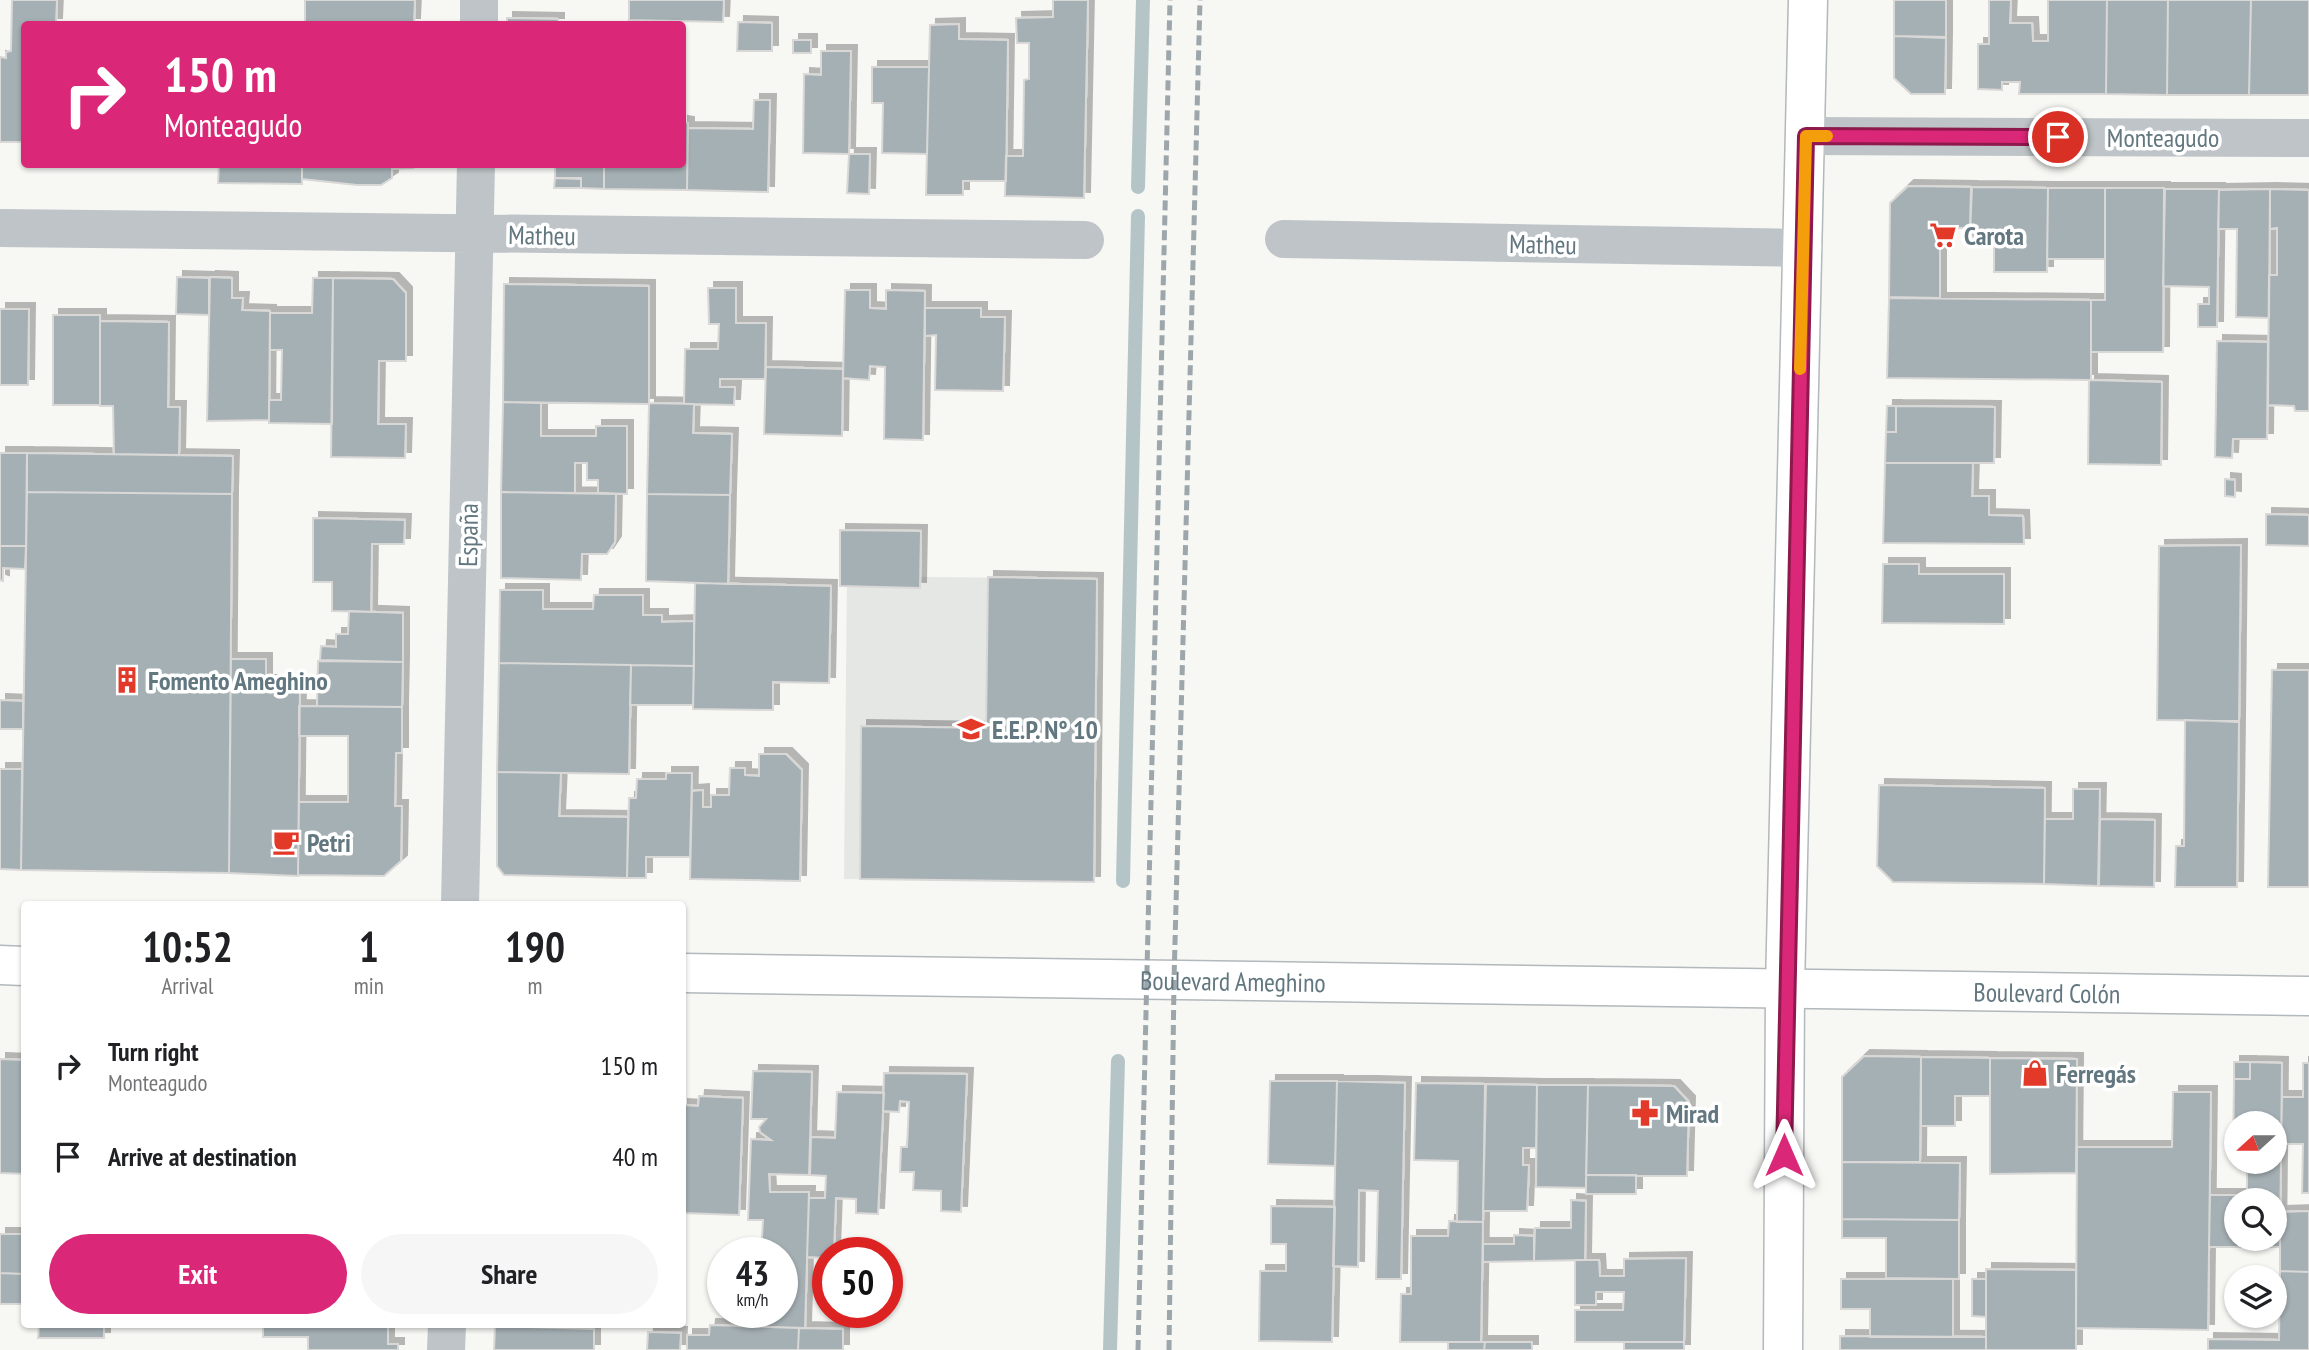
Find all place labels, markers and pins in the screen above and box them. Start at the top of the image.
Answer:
pin [2028,107,2088,167]
place label: Carota [1964,219,2024,252]
supermarket icon: Carota [1928,220,1958,250]
place label: Fomento Ameghino [148,664,328,697]
building icon: Fomento Ameghino [112,665,142,695]
place label: E.E.P. N° 10 [992,713,1098,746]
school or university icon: E.E.P. N° 10 [956,714,986,744]
place label: Petri [307,826,351,859]
cafe icon: Petri [271,827,301,857]
place label: Ferregás [2056,1057,2136,1090]
shop icon: Ferregás [2020,1058,2050,1088]
place label: Mirad [1666,1097,1719,1130]
pharmacy icon: Mirad [1630,1098,1660,1128]

